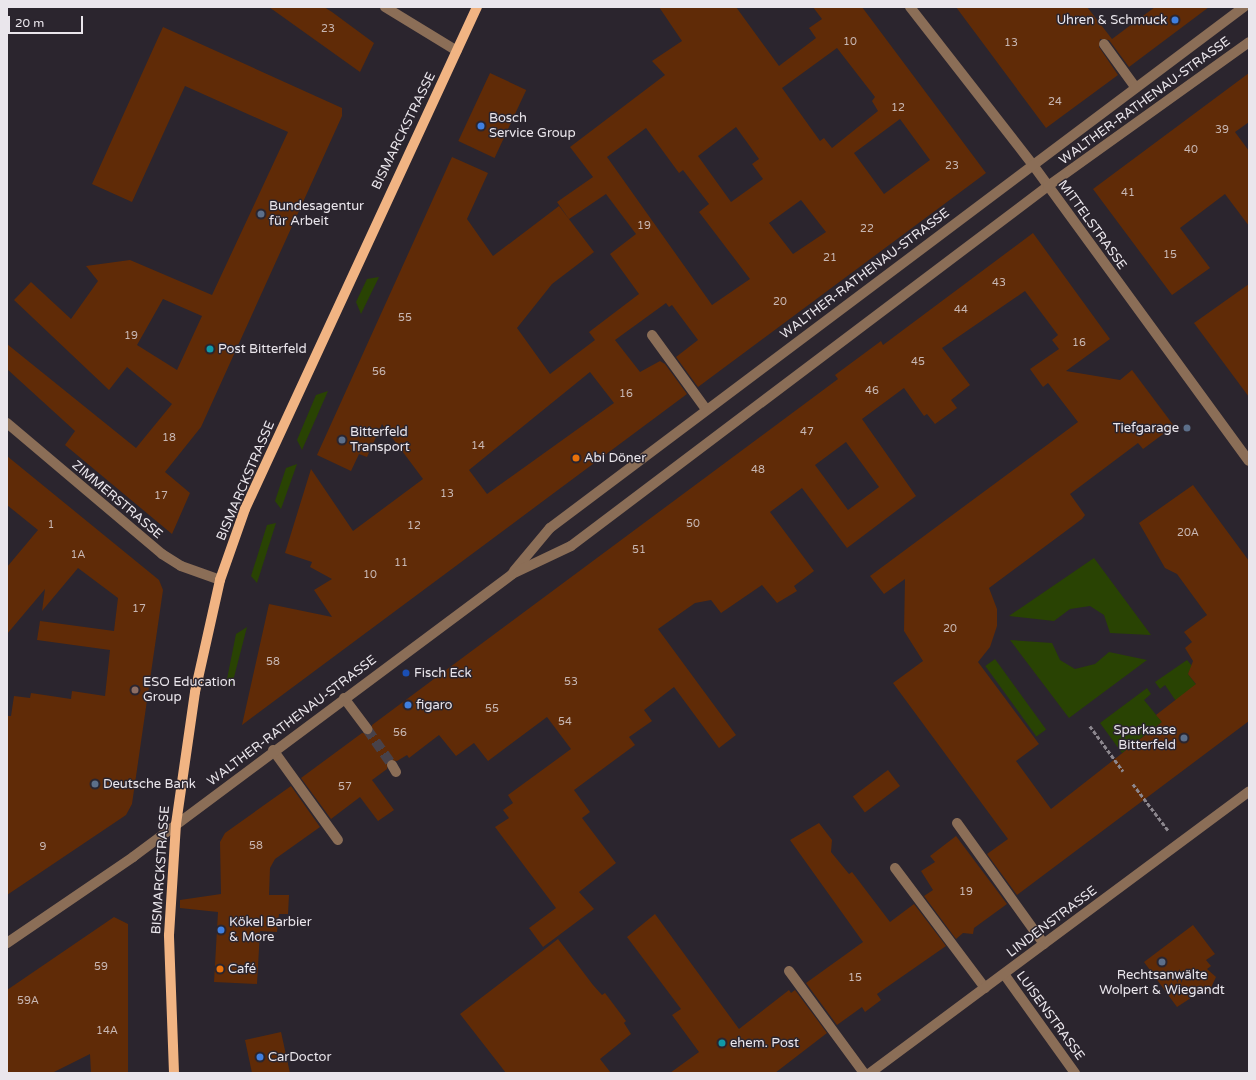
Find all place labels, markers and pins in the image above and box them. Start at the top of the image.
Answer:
place label: Uhren & Schmuck [1056,12,1167,28]
marker: Uhren & Schmuck [1170,15,1180,25]
place label: Bosch Service Group [489,111,576,142]
marker: Bosch Service Group [476,121,486,131]
place label: Bundesagentur für Arbeit [269,199,364,230]
marker: Bundesagentur für Arbeit [256,209,266,219]
place label: Post Bitterfeld [218,341,307,357]
marker: Post Bitterfeld [205,344,215,354]
place label: Tiefgarage [1113,420,1179,436]
marker: Tiefgarage [1182,423,1192,433]
place label: Bitterfeld Transport [350,425,410,456]
marker: Bitterfeld Transport [337,435,347,445]
place label: Abi Döner [584,450,646,466]
marker: Abi Döner [571,453,581,463]
place label: Fisch Eck [414,665,472,681]
marker: Fisch Eck [401,668,411,678]
place label: ESO Education Group [143,675,236,706]
marker: ESO Education Group [130,685,140,695]
place label: figaro [416,697,452,713]
marker: figaro [403,700,413,710]
place label: Sparkasse Bitterfeld [1114,723,1176,754]
marker: Sparkasse Bitterfeld [1179,733,1189,743]
place label: Deutsche Bank [103,776,196,792]
marker: Deutsche Bank [90,779,100,789]
place label: Kökel Barbier & More [229,915,312,946]
marker: Kökel Barbier & More [216,925,226,935]
marker: Rechtsanwälte Wolpert & Wiegandt [1157,957,1167,967]
place label: Café [228,961,256,977]
marker: Café [215,964,225,974]
place label: Rechtsanwälte Wolpert & Wiegandt [1099,968,1225,999]
place label: ehem. Post [730,1035,799,1051]
marker: ehem. Post [717,1038,727,1048]
place label: CarDoctor [268,1049,331,1065]
marker: CarDoctor [255,1052,265,1062]

